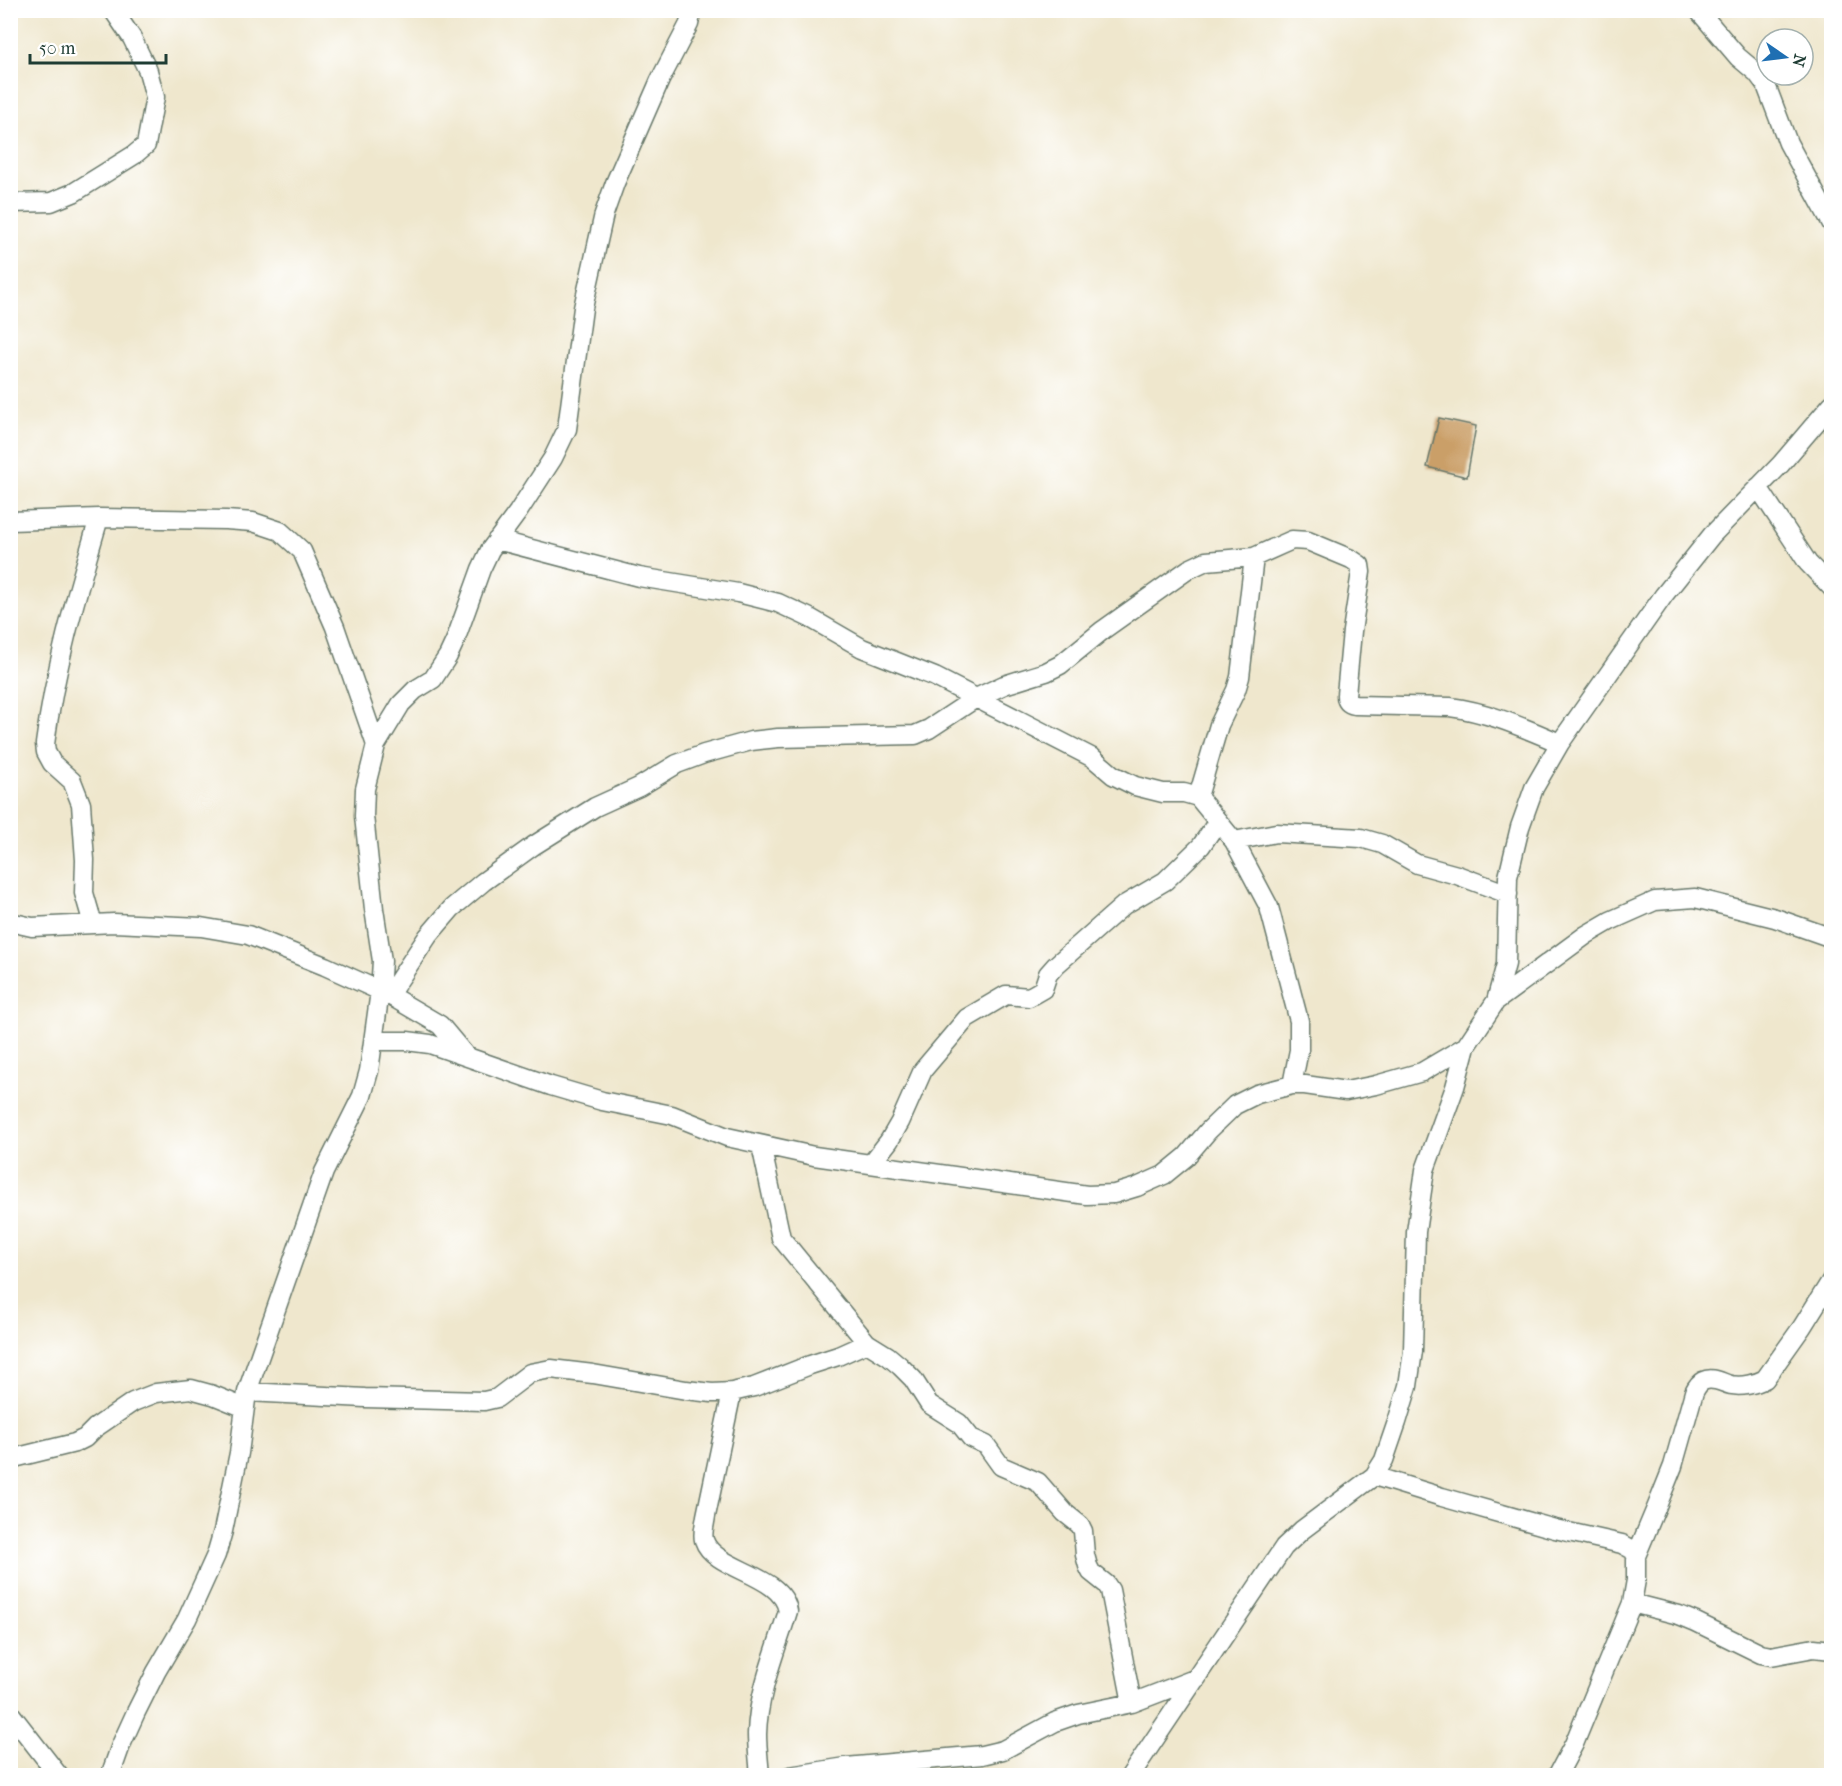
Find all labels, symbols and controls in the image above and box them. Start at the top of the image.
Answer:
scale bar [30,27,166,65]
north arrow [1755,27,1815,87]
text: 50 m [39,38,76,59]
text: N [1788,52,1810,70]

